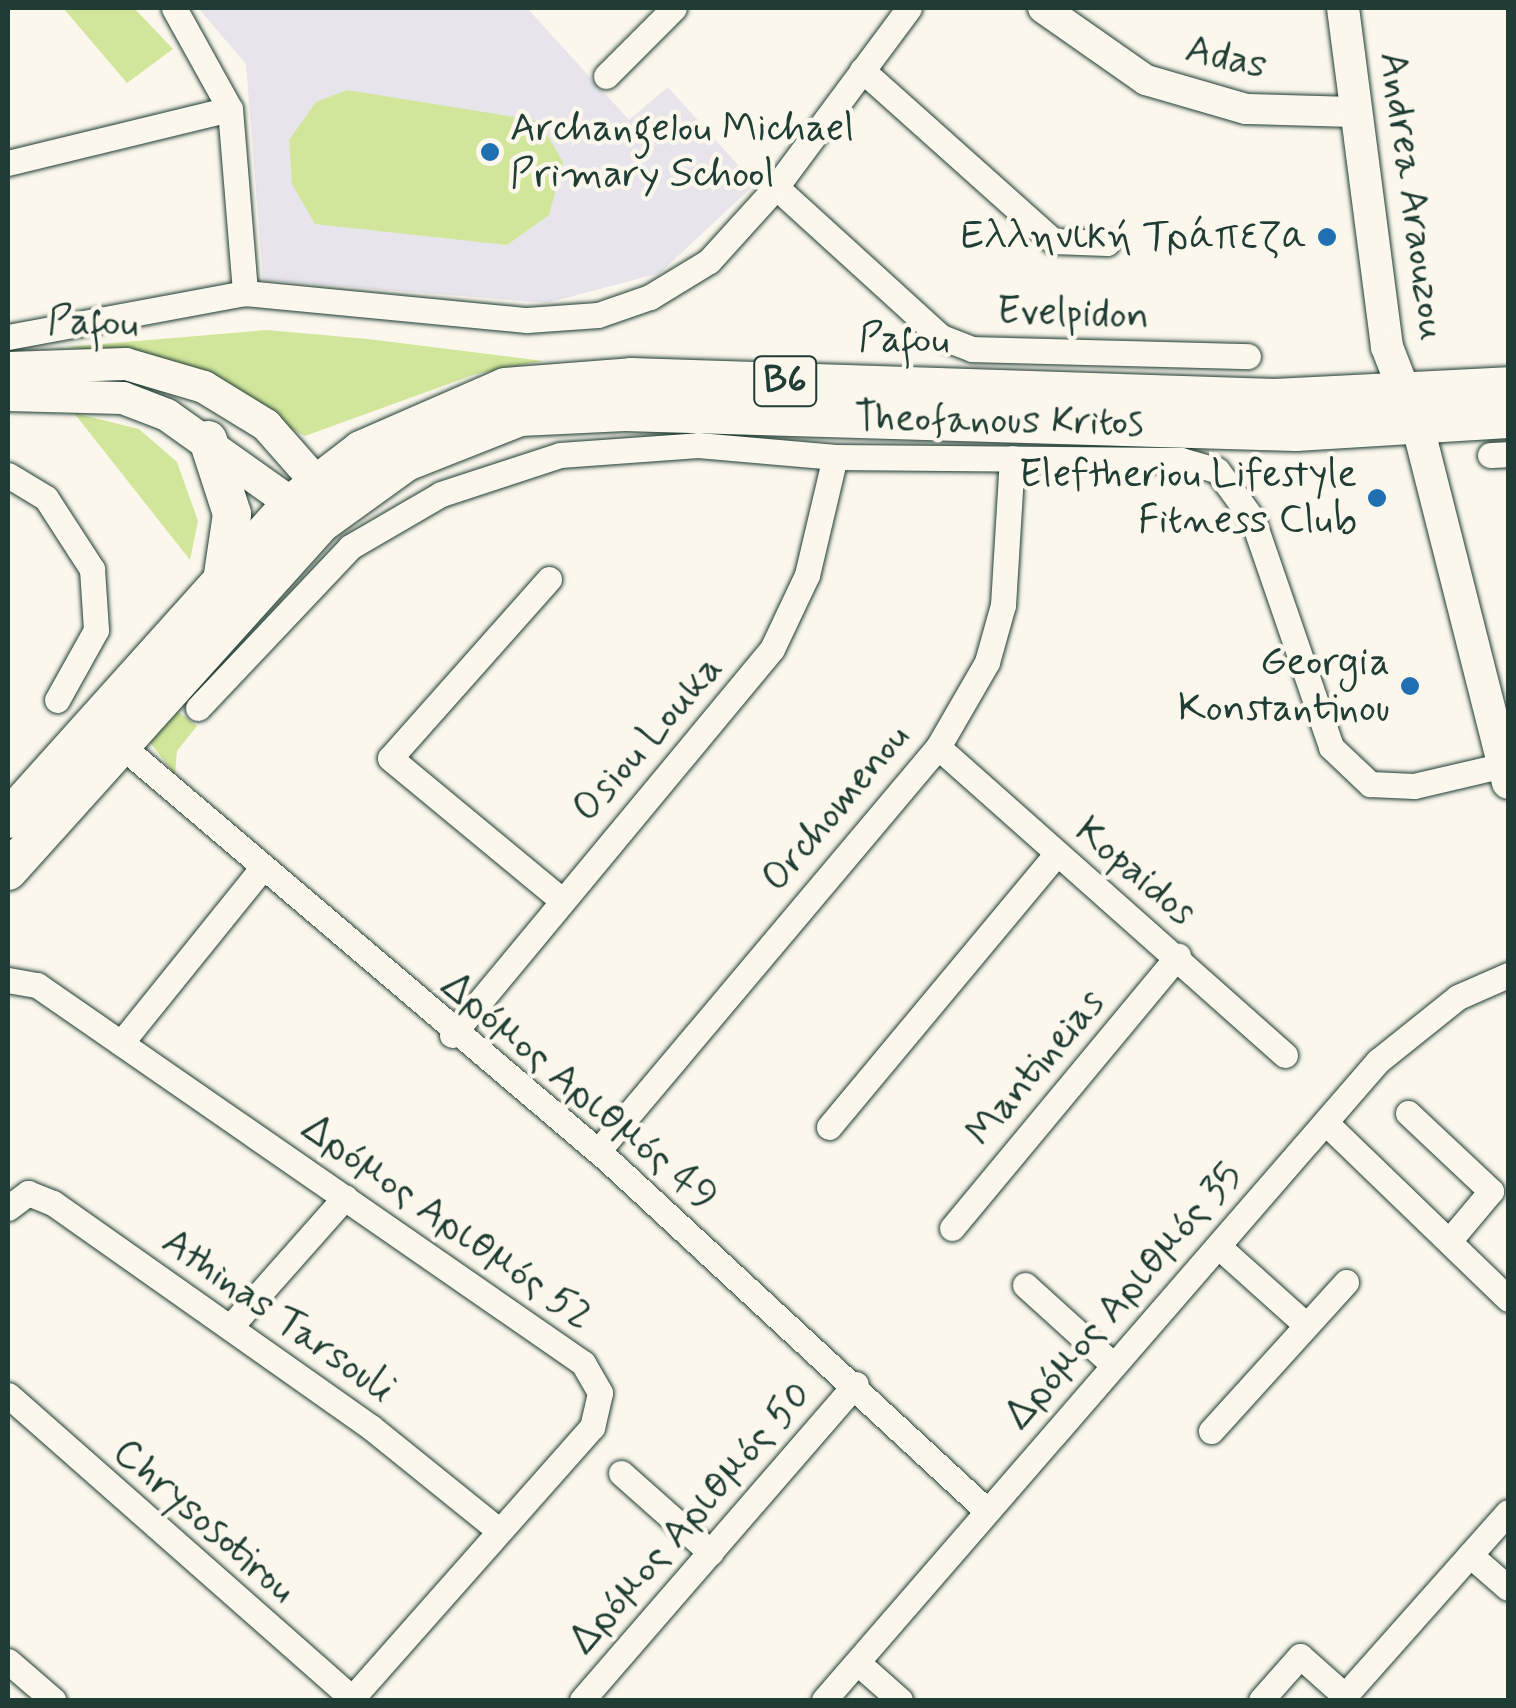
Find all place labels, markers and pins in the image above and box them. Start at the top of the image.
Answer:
place label: Archangelou Michael Primary School [510,105,854,199]
marker: Archangelou Michael Primary School [479,141,501,163]
place label: Ελληνική Τράπεζα [961,213,1307,261]
marker: Ελληνική Τράπεζα [1316,226,1338,248]
place label: Eleftheriou Lifestyle Fitness Club [1019,451,1357,545]
marker: Eleftheriou Lifestyle Fitness Club [1366,487,1388,509]
place label: Georgia Konstantinou [1178,639,1390,733]
marker: Georgia Konstantinou [1399,675,1421,697]

